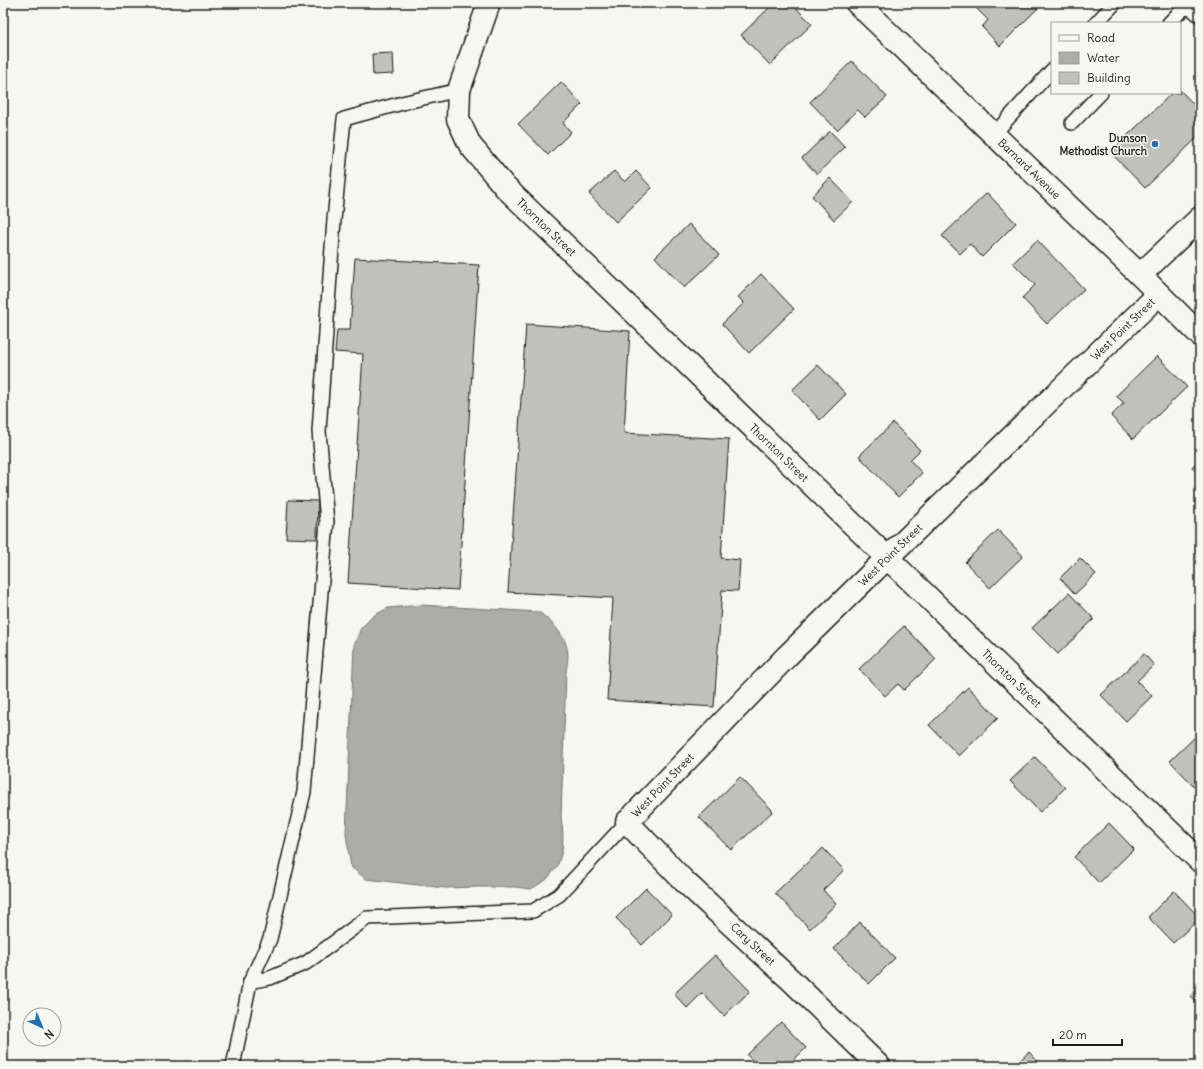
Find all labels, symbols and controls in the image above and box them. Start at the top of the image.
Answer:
legend [1051,22,1181,94]
text: Road [1087,30,1115,45]
text: Water [1087,50,1120,65]
text: Building [1087,70,1131,85]
place label: Dunson Methodist Church [1059,131,1148,158]
street label: Barnard Avenue [995,135,1063,202]
marker: Dunson Methodist Church [1150,139,1160,149]
street label: Thornton Street [514,195,579,259]
street label: West Point Street [1088,295,1158,363]
street label: Thornton Street [746,421,812,485]
street label: West Point Street [855,520,925,589]
street label: Thornton Street [979,646,1044,710]
street label: West Point Street [628,750,697,820]
street label: Cary Street [728,920,779,968]
north arrow [22,1007,62,1047]
scale bar [1053,1021,1122,1047]
text: N [41,1027,57,1042]
text: 20 m [1059,1027,1087,1042]

